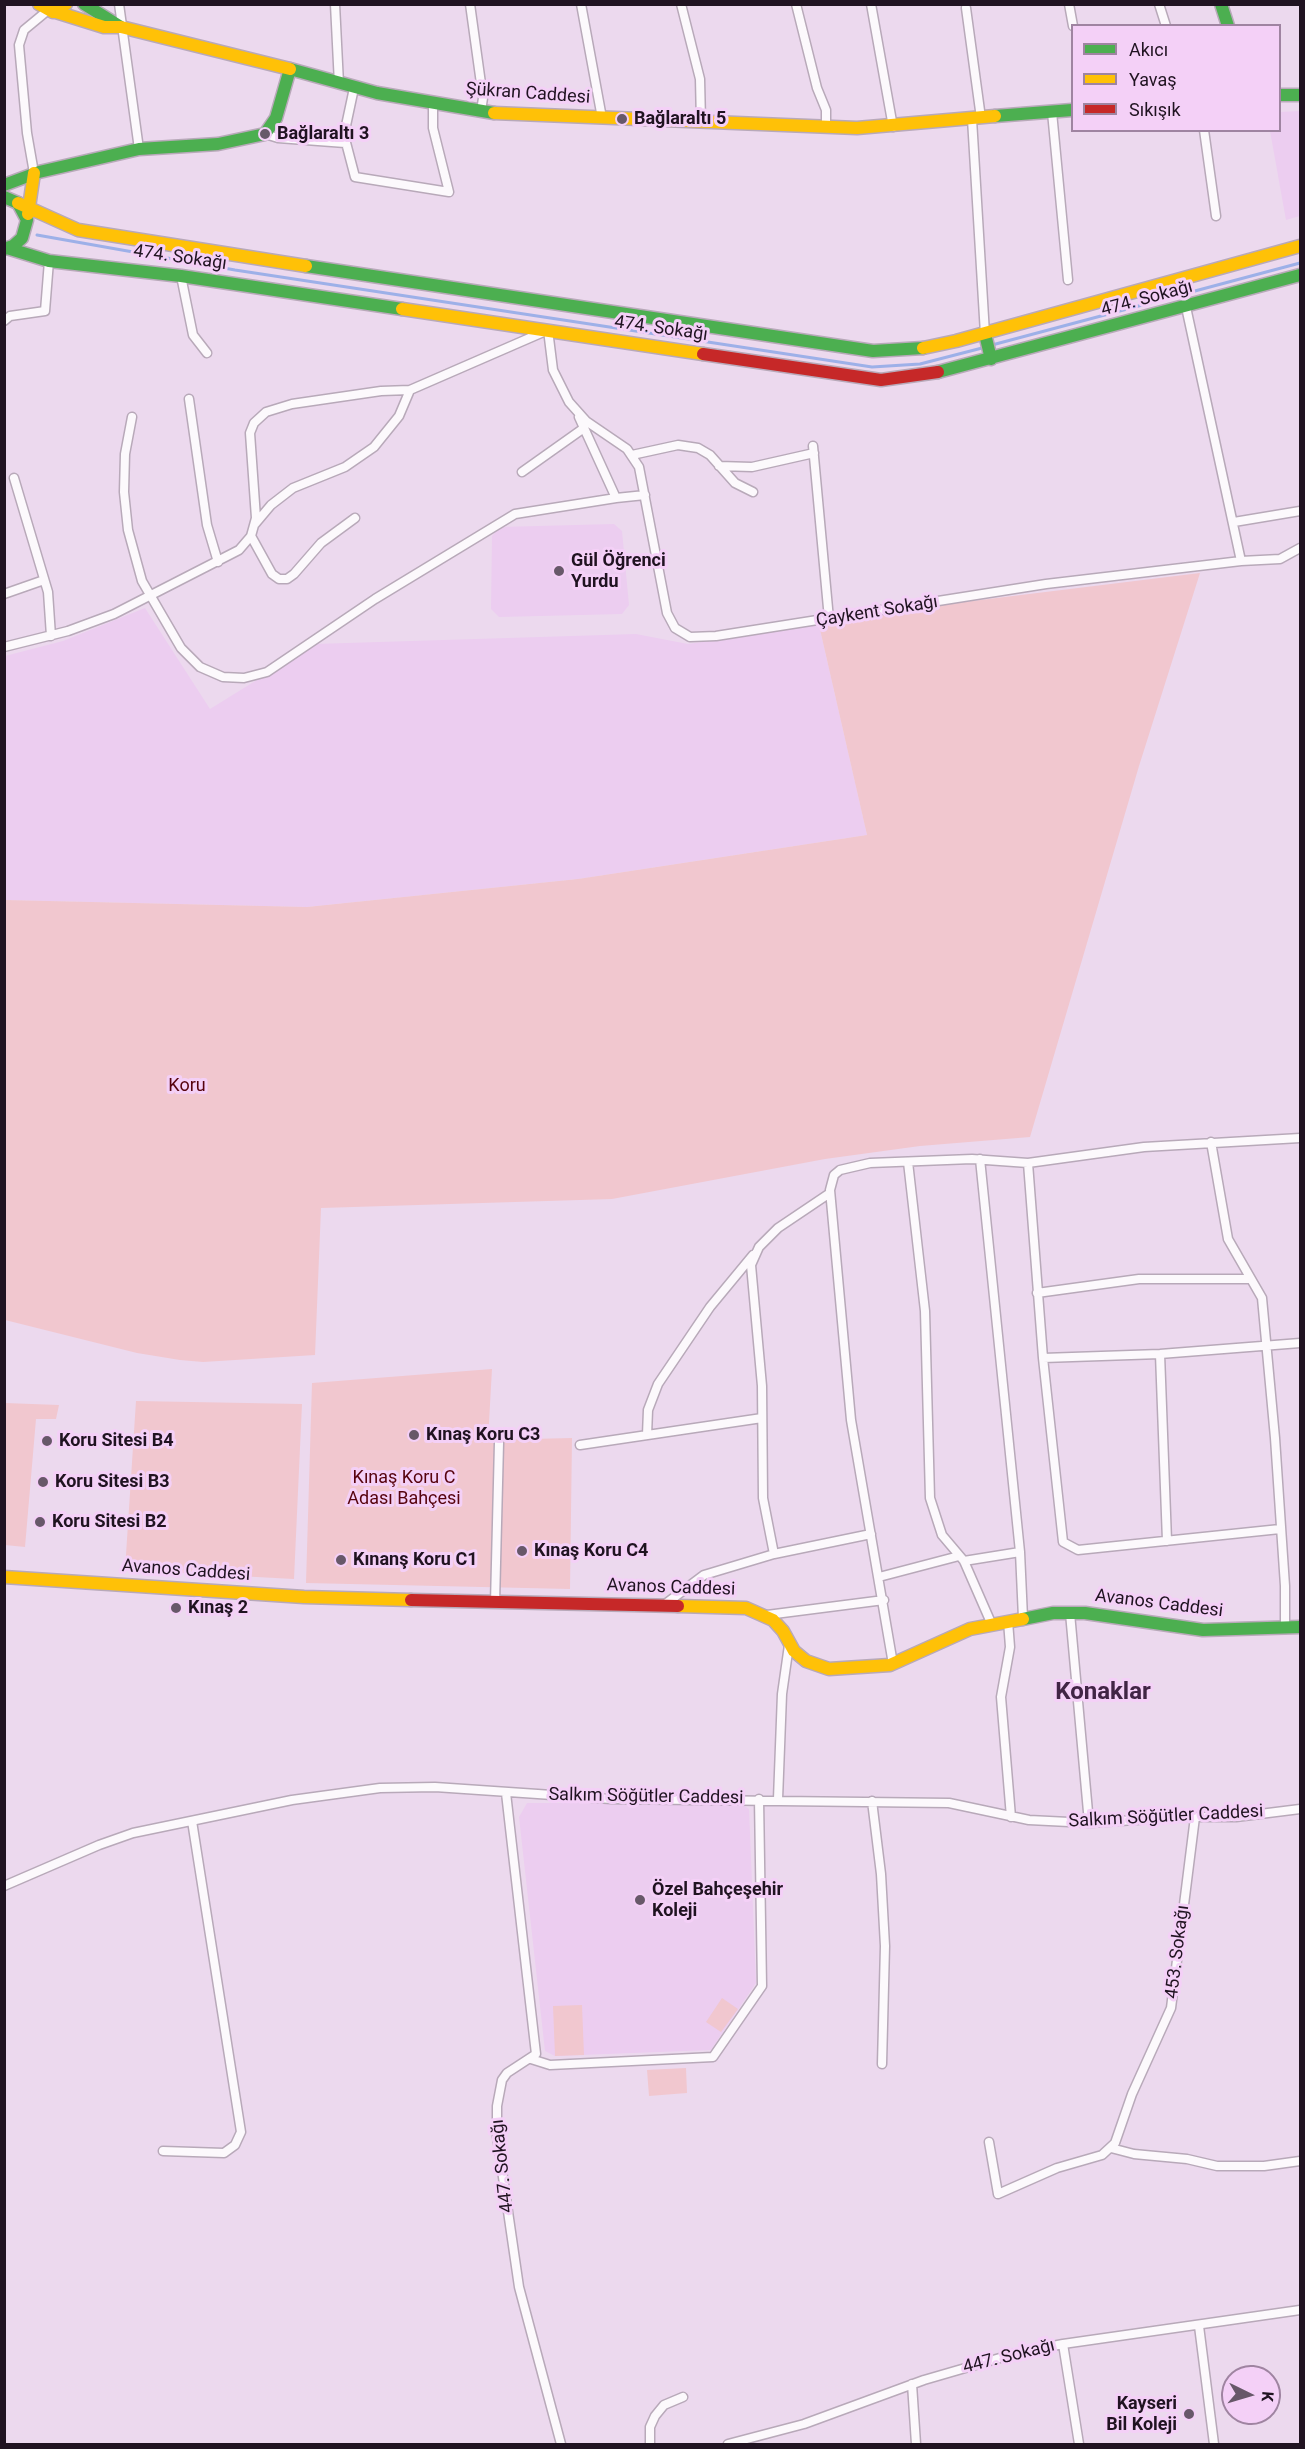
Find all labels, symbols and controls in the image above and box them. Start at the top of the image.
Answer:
legend [1071,24,1281,132]
text: Akıcı [1129,39,1168,60]
text: Yavaş [1129,69,1177,90]
street label: Şükran Caddesi [465,79,591,109]
text: Sıkışık [1129,99,1181,120]
place label: Bağlaraltı 5 [634,108,726,130]
marker: Bağlaraltı 5 [615,112,629,126]
place label: Bağlaraltı 3 [277,123,369,145]
marker: Bağlaraltı 3 [258,127,272,141]
street label: 474. Sokağı [132,241,228,275]
street label: 474. Sokağı [1099,276,1195,322]
street label: 474. Sokağı [613,312,709,346]
place label: Gül Öğrenci Yurdu [571,550,666,592]
marker: Gül Öğrenci Yurdu [552,564,566,578]
street label: Çaykent Sokağı [815,592,939,632]
park label: Koru [168,1075,206,1097]
place label: Kınaş Koru C3 [426,1424,540,1446]
marker: Kınaş Koru C3 [407,1428,421,1442]
place label: Koru Sitesi B4 [59,1430,173,1452]
marker: Koru Sitesi B4 [40,1434,54,1448]
park label: Kınaş Koru C Adası Bahçesi [347,1467,461,1510]
place label: Koru Sitesi B3 [55,1471,169,1493]
marker: Koru Sitesi B3 [36,1475,50,1489]
place label: Koru Sitesi B2 [52,1511,166,1533]
marker: Koru Sitesi B2 [33,1515,47,1529]
place label: Kınaş Koru C4 [534,1540,648,1562]
marker: Kınaş Koru C4 [515,1544,529,1558]
place label: Kınanş Koru C1 [353,1549,478,1571]
marker: Kınanş Koru C1 [334,1553,348,1567]
street label: Avanos Caddesi [121,1556,251,1586]
street label: Avanos Caddesi [606,1575,736,1601]
street label: Avanos Caddesi [1094,1585,1224,1623]
place label: Kınaş 2 [188,1597,248,1619]
marker: Kınaş 2 [169,1601,183,1615]
district label: Konaklar [1055,1679,1151,1707]
street label: Salkım Söğütler Caddesi [548,1784,744,1810]
street label: Salkım Söğütler Caddesi [1068,1801,1264,1833]
place label: Özel Bahçeşehir Koleji [652,1879,783,1922]
marker: Özel Bahçeşehir Koleji [633,1893,647,1907]
street label: 453. Sokağı [1162,1904,1194,2000]
street label: 447. Sokağı [487,2118,519,2214]
street label: 447. Sokağı [961,2335,1057,2379]
north arrow [1221,2365,1281,2425]
text: K [1258,2391,1277,2402]
place label: Kayseri Bil Koleji [1106,2393,1177,2436]
marker: Kayseri Bil Koleji [1182,2407,1196,2421]

